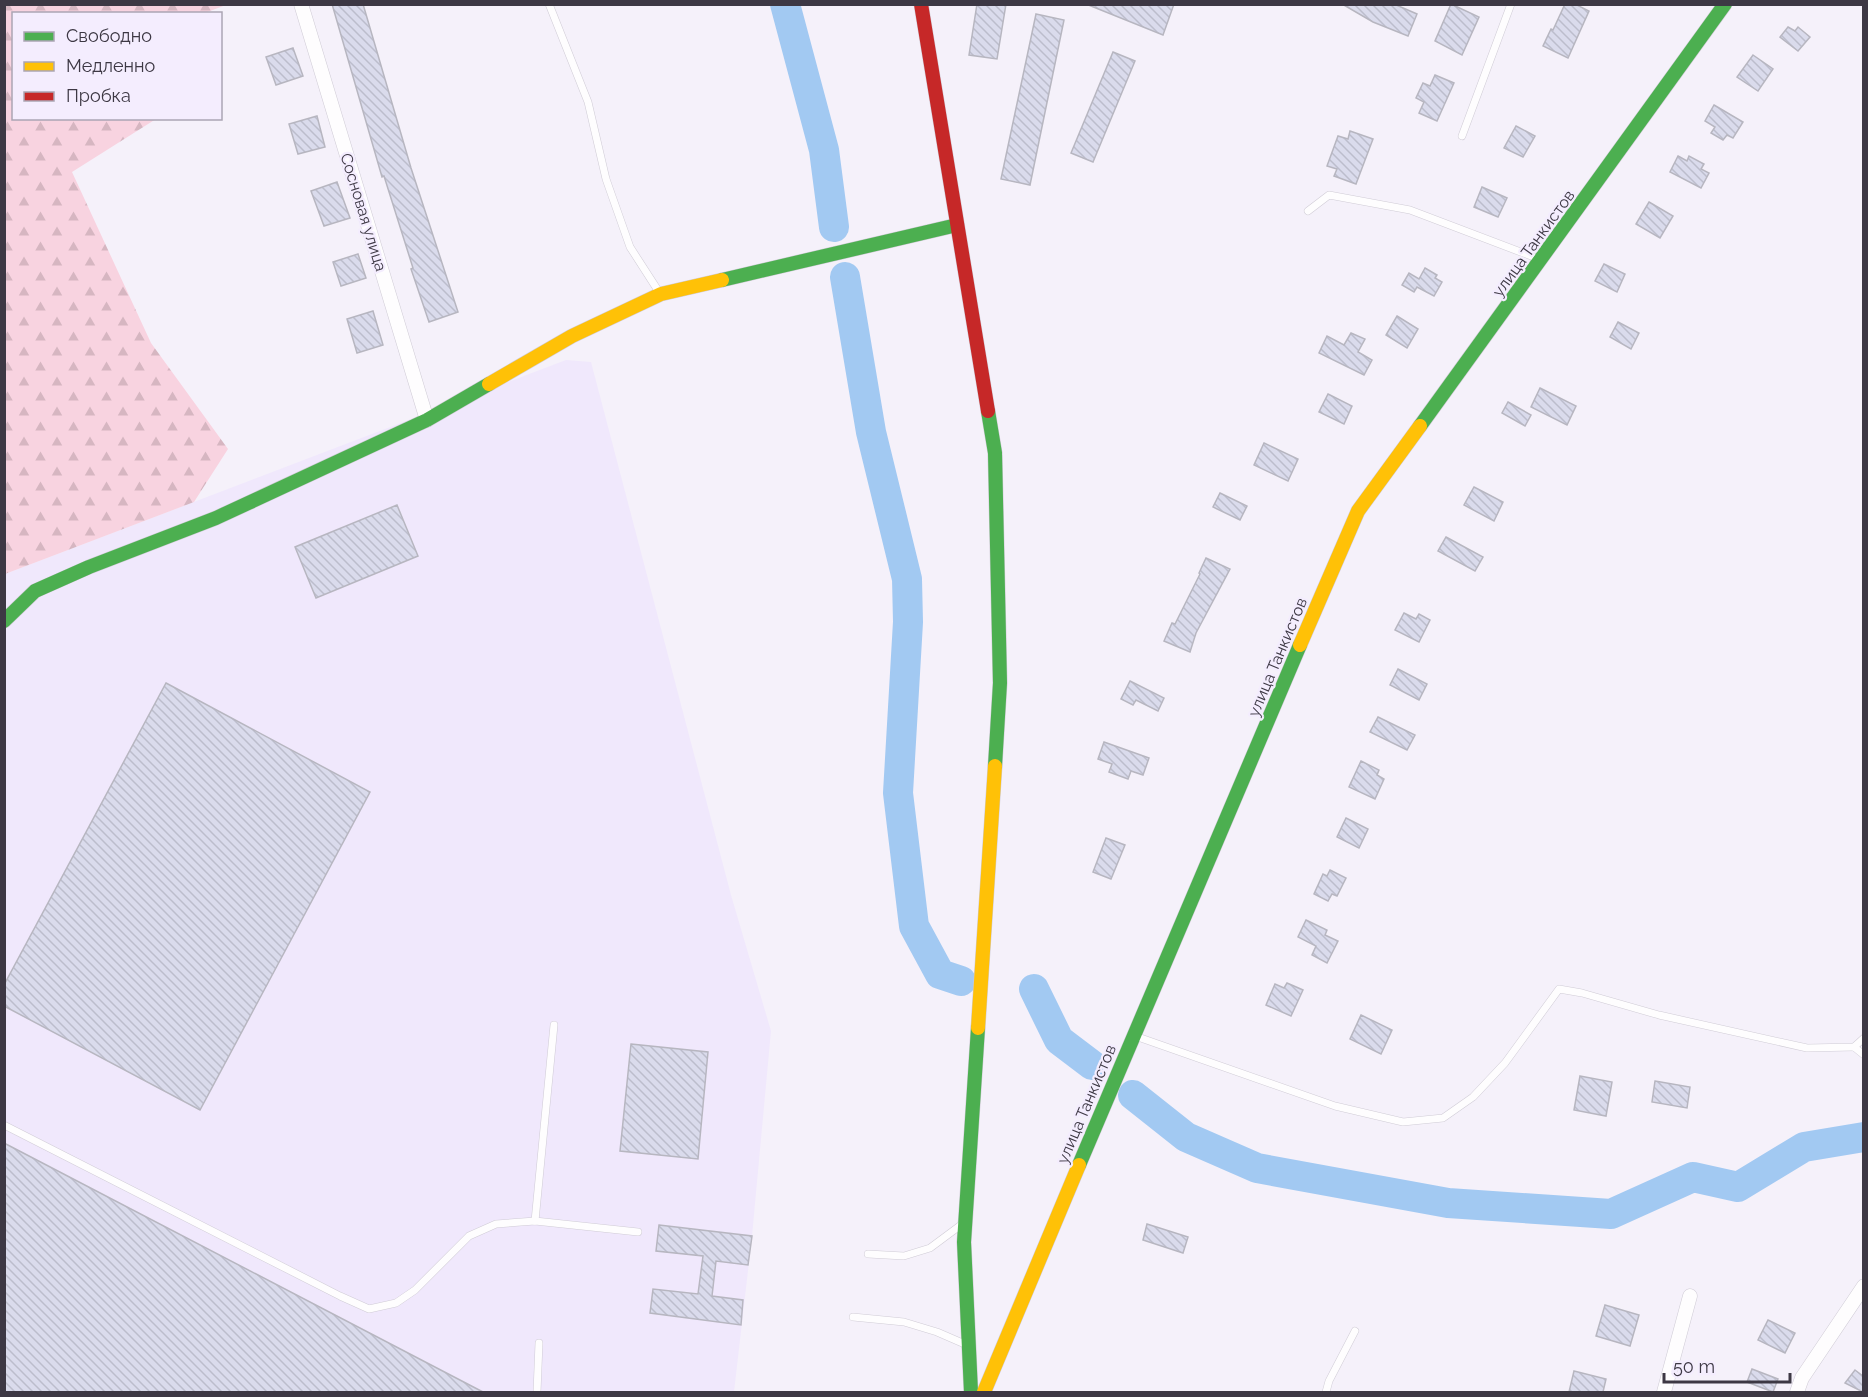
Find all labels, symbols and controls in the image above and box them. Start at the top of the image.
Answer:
legend [12,12,222,120]
text: Свободно [66,25,152,46]
text: Медленно [66,55,155,76]
text: Пробка [66,85,131,106]
street label: Сосновая улица [337,151,391,274]
street label: улица Танкистов [1488,186,1579,300]
street label: улица Танкистов [1244,595,1311,720]
street label: улица Танкистов [1053,1042,1120,1167]
scale bar [1664,1346,1790,1384]
text: 50 m [1673,1356,1715,1377]

